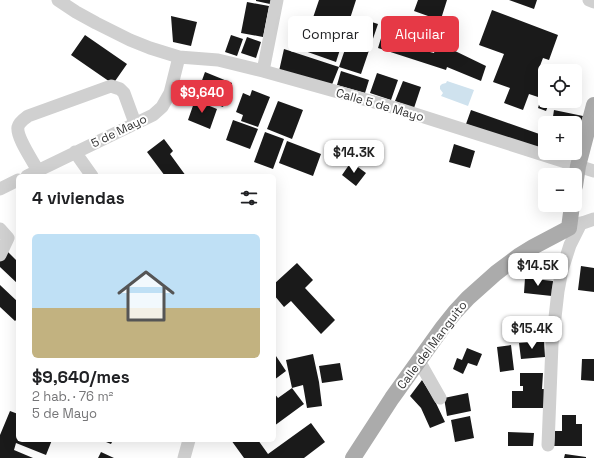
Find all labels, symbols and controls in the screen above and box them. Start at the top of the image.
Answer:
chip: Comprar [288,16,373,52]
chip: Alquilar [381,16,459,52]
map controls [538,64,582,212]
button: locate [538,64,582,108]
pin: $9,640 [169,80,235,114]
text: $9,640 [180,84,224,101]
street label: Calle 5 de Mayo [334,85,426,125]
street label: 5 de Mayo [88,111,150,151]
button: + [538,116,582,160]
pin: $14.3K [321,140,387,174]
text: $14.3K [333,144,375,161]
button: − [538,168,582,212]
text: 4 viviendas [32,187,125,209]
icon: filters [238,187,260,209]
pin: $14.5K [505,253,571,287]
text: $14.5K [517,257,559,274]
icon: home [110,260,182,332]
street label: Calle del Manguito [393,298,471,392]
pin: $15.4K [499,316,565,350]
text: $15.4K [511,320,553,337]
text: $9,640/mes [32,366,130,388]
text: 2 hab. · 76 m² [32,388,113,405]
text: 5 de Mayo [32,405,97,422]

